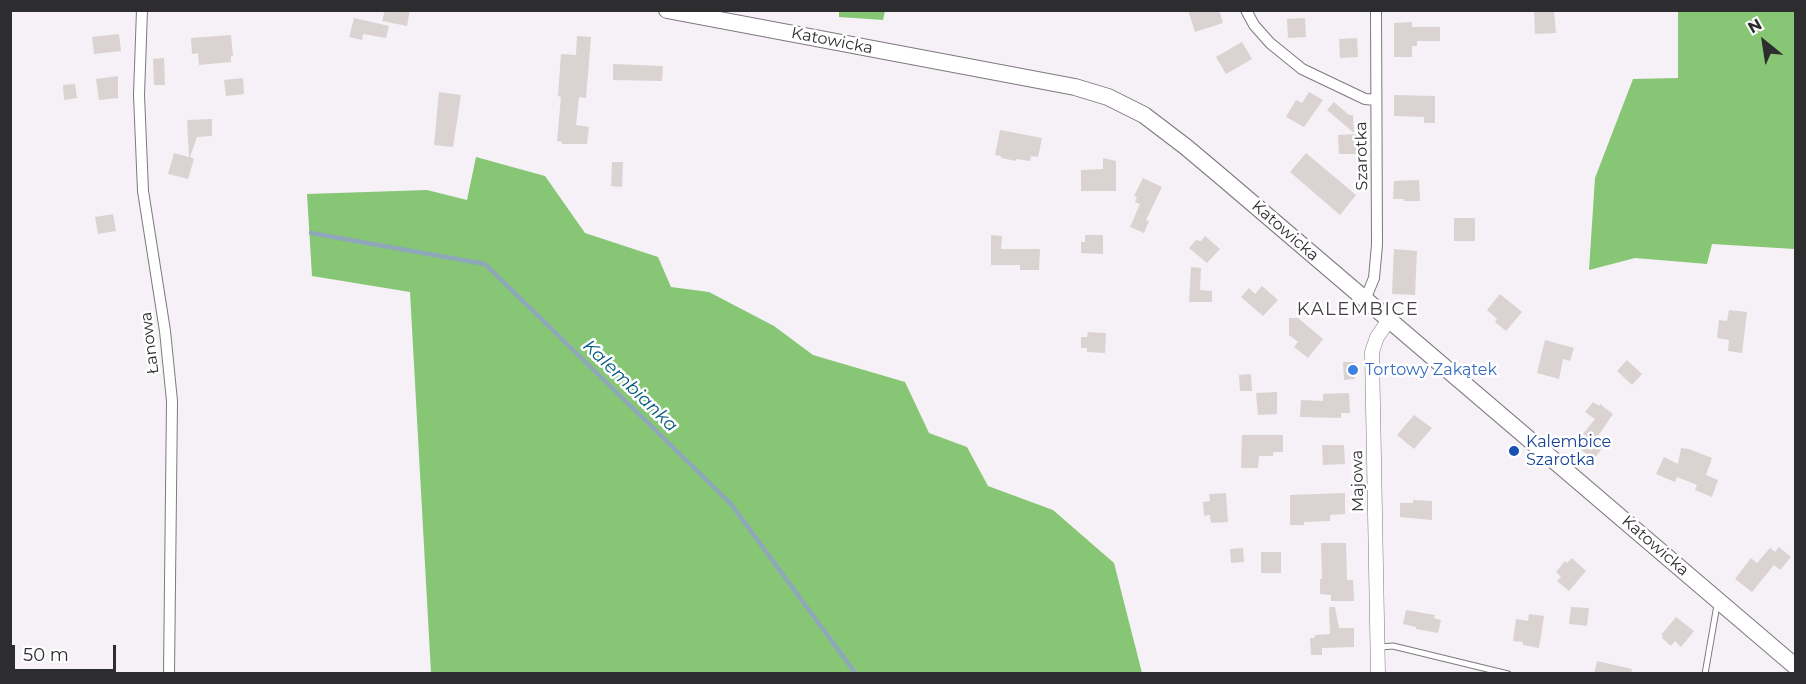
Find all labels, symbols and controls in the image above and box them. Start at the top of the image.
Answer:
north arrow [1734,12,1794,72]
text: N [1744,15,1765,37]
street label: Katowicka [790,24,874,58]
street label: Szarotka [1352,121,1372,191]
street label: Katowicka [1248,197,1322,265]
district label: KALEMBICE [1297,299,1419,321]
street label: Łanowa [137,311,163,375]
water label: Kalembianka [578,335,682,437]
place label: Tortowy Zakątek [1365,360,1497,380]
marker: Tortowy Zakątek [1346,363,1360,377]
place label: Kalembice Szarotka [1526,432,1611,470]
marker: Kalembice Szarotka [1507,444,1521,458]
street label: Majowa [1348,450,1368,512]
street label: Katowicka [1618,512,1692,580]
scale bar [15,633,118,671]
text: 50 m [23,644,69,666]

